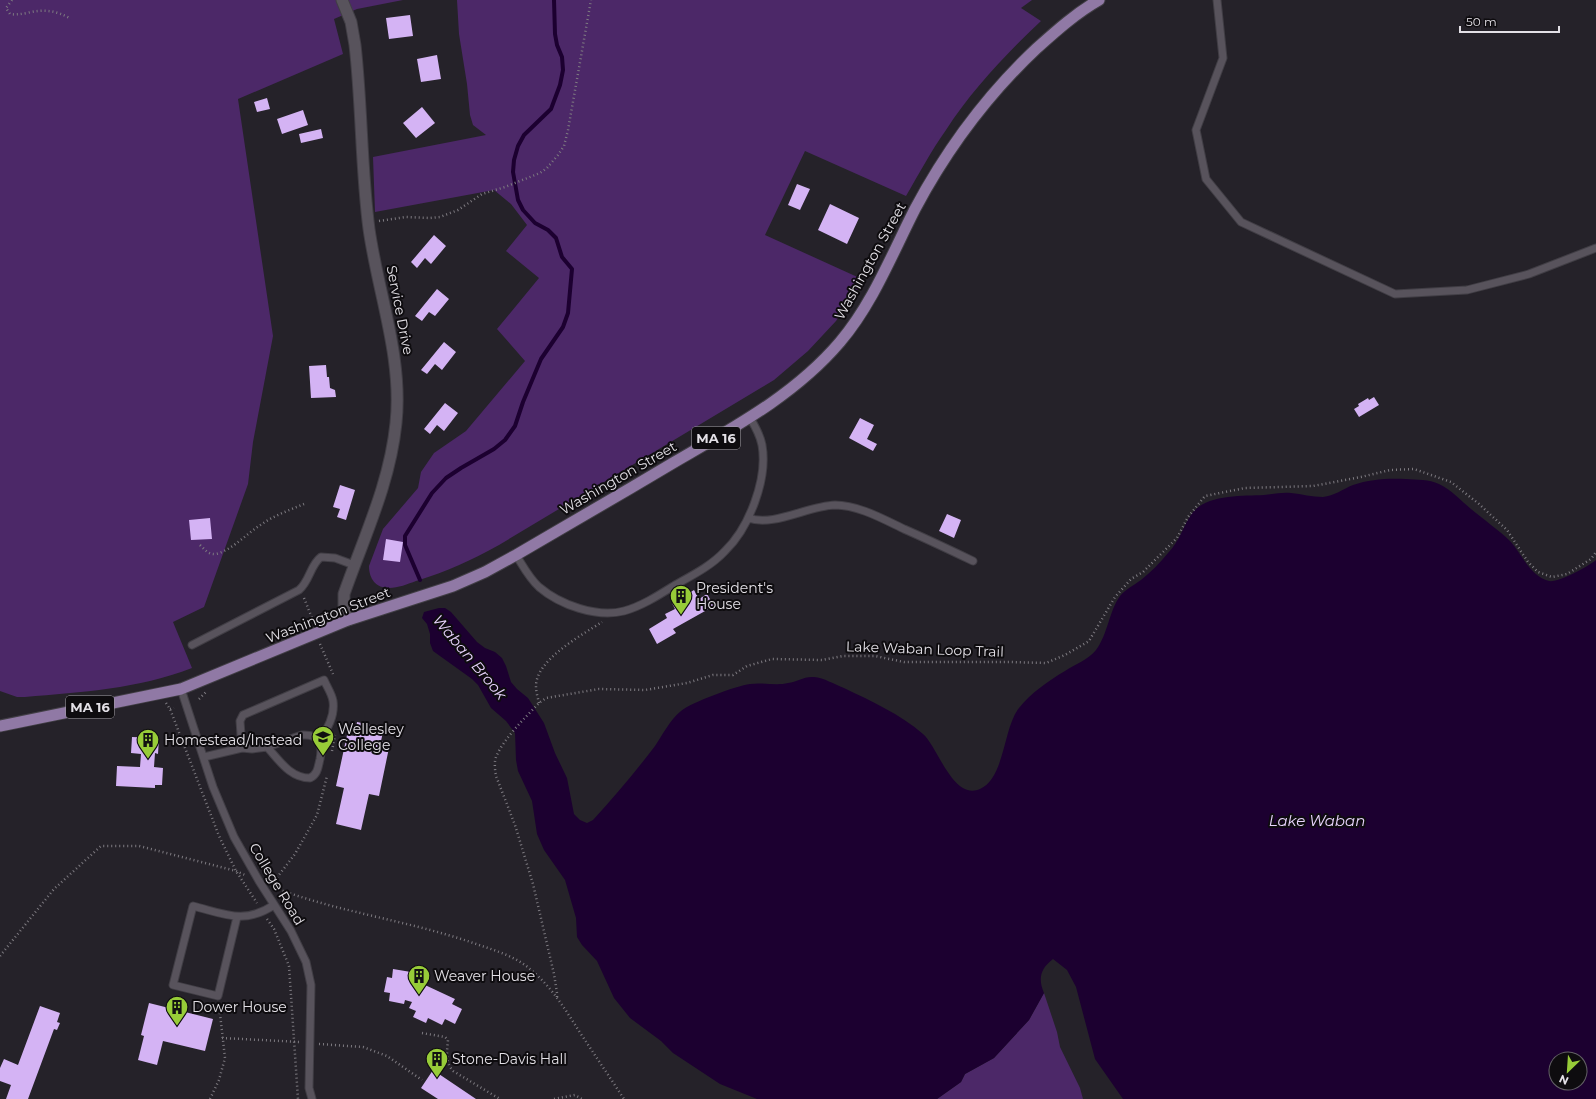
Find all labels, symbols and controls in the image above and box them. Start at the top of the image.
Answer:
scale bar [1460,8,1559,34]
text: 50 m [1466,14,1497,29]
street label: Washington Street [830,199,910,323]
street label: Service Drive [383,264,417,356]
road number: MA 16 [692,427,740,449]
street label: Washington Street [556,437,680,519]
place label: President's House [696,579,773,613]
street label: Washington Street [263,583,393,647]
building icon: President's House [668,583,694,616]
water label: Waban Brook [429,611,512,704]
street label: Lake Waban Loop Trail [846,637,1004,661]
road number: MA 16 [66,696,114,718]
place label: Wellesley College [338,720,404,754]
school or university icon: Wellesley College [310,724,336,757]
building icon: Homestead/Instead [135,727,161,760]
place label: Homestead/Instead [164,731,302,749]
water label: Lake Waban [1269,811,1365,830]
street label: College Road [245,840,309,928]
building icon: Weaver House [406,963,432,996]
place label: Weaver House [434,967,535,985]
building icon: Dower House [164,994,190,1027]
place label: Dower House [192,998,287,1016]
building icon: Stone-Davis Hall [424,1046,450,1079]
place label: Stone-Davis Hall [452,1050,567,1068]
north arrow [1548,1051,1588,1091]
text: N [1557,1072,1571,1088]

